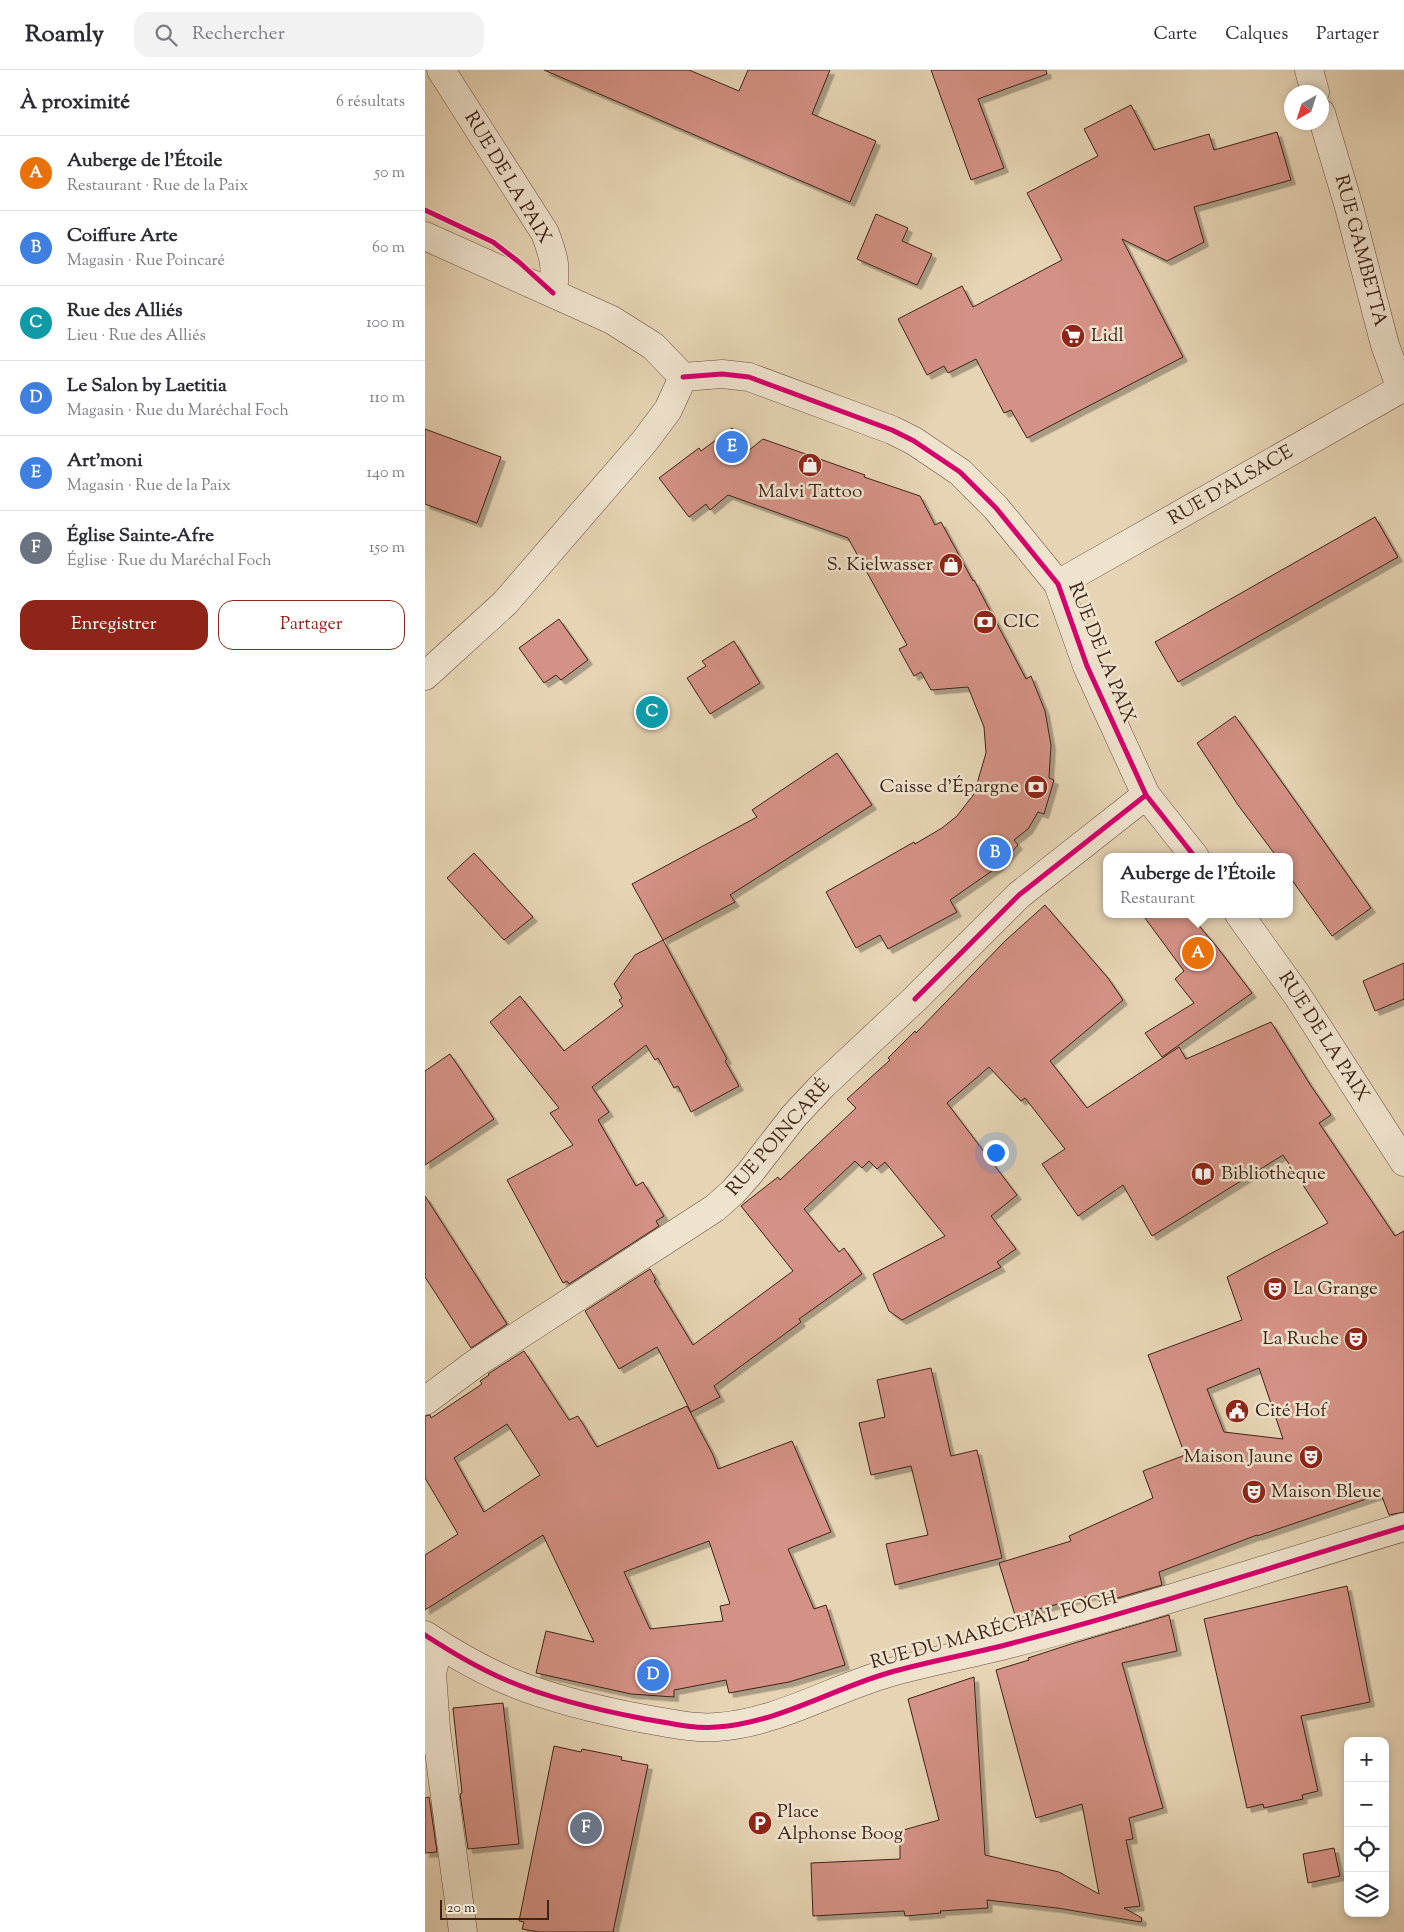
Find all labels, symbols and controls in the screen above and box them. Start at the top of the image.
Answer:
search box [134,12,484,57]
text: Roamly [25,18,104,52]
icon: search [152,21,180,49]
text: Rechercher [192,21,285,48]
text: Carte [1154,22,1197,48]
text: Calques [1225,22,1288,48]
text: Partager [1316,22,1379,48]
north arrow [1284,85,1329,130]
text: À proximité [20,88,130,118]
text: 6 résultats [336,91,405,114]
street label: RUE DE LA PAIX [457,107,557,249]
text: Auberge de l'Étoile [67,148,222,175]
text: A [30,162,43,185]
text: 50 m [374,162,405,185]
street label: RUE GAMBETTA [1327,172,1393,330]
text: Restaurant · Rue de la Paix [67,175,248,198]
text: Coiffure Arte [67,223,178,250]
text: B [31,237,41,260]
text: 60 m [372,237,405,260]
text: Magasin · Rue Poincaré [67,250,225,273]
text: Rue des Alliés [67,298,183,325]
text: C [30,312,42,335]
text: 100 m [366,312,405,335]
supermarket icon: Lidl [1060,323,1086,349]
place label: Lidl [1091,323,1124,350]
text: Lieu · Rue des Alliés [67,325,206,348]
text: Le Salon by Laetitia [67,373,227,400]
text: D [30,387,42,410]
text: 110 m [369,387,405,410]
text: Magasin · Rue du Maréchal Foch [67,400,289,423]
pin: E [716,428,748,466]
street label: RUE D'ALSACE [1163,439,1299,533]
text: Art'moni [67,448,143,475]
shop icon: Malvi Tattoo [797,452,823,478]
text: E [31,462,41,485]
text: 140 m [367,462,405,485]
text: Magasin · Rue de la Paix [67,475,231,498]
place label: Malvi Tattoo [758,479,862,506]
text: Église Sainte-Afre [67,523,214,550]
text: F [32,537,40,560]
text: 150 m [369,537,405,560]
text: Église · Rue du Maréchal Foch [67,550,272,573]
place label: S. Kielwasser [827,552,933,579]
shop icon: S. Kielwasser [938,552,964,578]
street label: RUE DE LA PAIX [1060,578,1142,728]
button: Enregistrer [20,600,208,650]
button: Partager [218,600,405,650]
bank icon: CIC [972,609,998,635]
place label: CIC [1003,609,1040,636]
pin: C [636,693,668,731]
place label: Caisse d'Épargne [880,774,1019,801]
bank icon: Caisse d'Épargne [1023,774,1049,800]
pin: B [979,834,1011,872]
popup [1103,853,1293,918]
text: Auberge de l'Étoile [1120,861,1276,888]
text: Restaurant [1120,888,1195,911]
pin: A [1182,934,1214,972]
street label: RUE DE LA PAIX [1271,967,1375,1107]
street label: RUE POINCARÉ [721,1073,838,1202]
your location [983,1140,1009,1166]
library icon: Bibliothèque [1190,1161,1216,1187]
place label: Bibliothèque [1221,1161,1326,1188]
theatre icon: La Grange [1262,1276,1288,1302]
place label: La Grange [1293,1276,1378,1303]
place label: La Ruche [1262,1326,1339,1353]
theatre icon: La Ruche [1343,1326,1369,1352]
public building icon: Cité Hof [1224,1398,1250,1424]
place label: Cité Hof [1255,1398,1328,1425]
place label: Maison Jaune [1183,1444,1293,1471]
theatre icon: Maison Jaune [1298,1444,1324,1470]
theatre icon: Maison Bleue [1241,1479,1267,1505]
place label: Maison Bleue [1271,1479,1382,1506]
street label: RUE DU MARÉCHAL FOCH [868,1585,1120,1677]
pin: D [637,1656,669,1694]
map controls [1344,1737,1389,1917]
button: + [1344,1737,1389,1782]
button: − [1344,1782,1389,1827]
place label: Place Alphonse Boog [777,1799,903,1848]
pin: F [570,1809,602,1847]
parking icon: Place Alphonse Boog [747,1810,773,1836]
button: locate [1344,1827,1389,1872]
button: layers [1344,1872,1389,1917]
scale bar [440,1897,549,1920]
text: 20 m [447,1899,476,1919]

